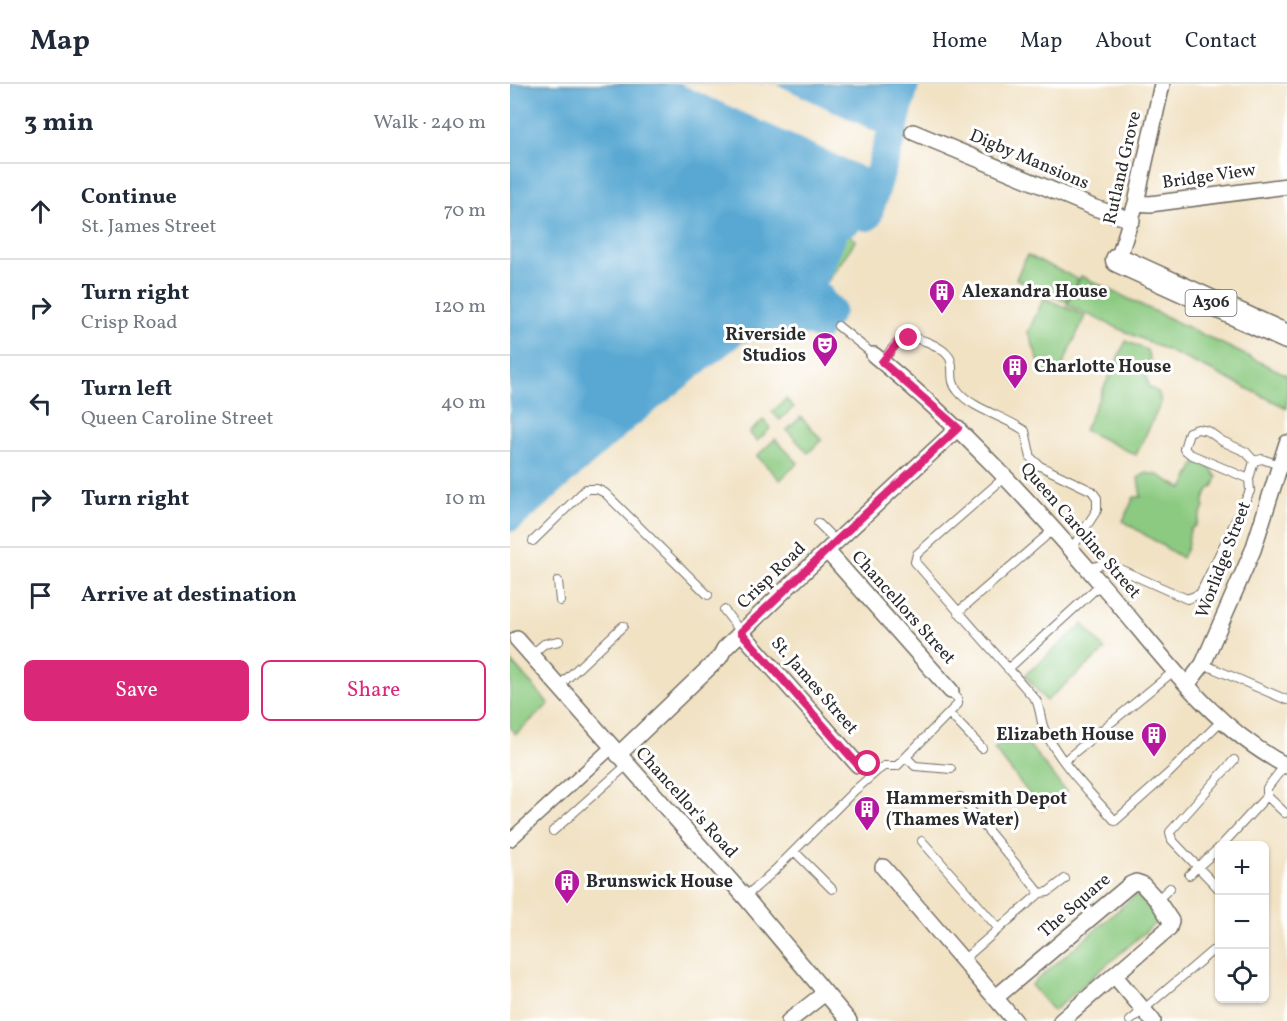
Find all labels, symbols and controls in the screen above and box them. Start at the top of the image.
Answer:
text: Map [30,22,90,61]
text: Home [932,27,987,56]
text: Map [1020,27,1062,56]
text: About [1095,27,1152,56]
text: Contact [1185,27,1257,56]
text: 3 min [24,105,94,141]
text: Walk · 240 m [373,109,486,137]
street label: Rutland Grove [1098,109,1148,227]
street label: Digby Mansions [965,124,1093,196]
street label: Bridge View [1161,158,1257,196]
text: Continue [81,182,177,213]
icon: ahead [24,195,57,228]
text: 70 m [443,197,486,225]
text: St. James Street [81,213,216,241]
building icon: Alexandra House [927,277,957,315]
text: Turn right [81,278,189,309]
place label: Alexandra House [962,280,1107,305]
road number: A306 [1186,290,1236,316]
icon: right [24,291,57,324]
text: 120 m [434,293,486,321]
text: Crisp Road [81,309,178,337]
place label: Riverside Studios [725,323,806,369]
route end [895,324,921,350]
theatre icon: Riverside Studios [810,330,840,368]
building icon: Charlotte House [1000,352,1030,390]
place label: Charlotte House [1034,355,1171,380]
text: Turn left [81,374,172,405]
icon: left [24,387,57,420]
text: 40 m [441,389,486,417]
text: Queen Caroline Street [81,405,273,433]
street label: Queen Caroline Street [1014,457,1146,605]
icon: right [24,483,57,516]
text: Turn right [81,484,189,515]
text: 10 m [445,485,486,513]
street label: Worlidge Street [1190,498,1258,622]
street label: Crisp Road [732,537,812,615]
street label: Chancellors Street [845,546,961,670]
icon: arrive [24,579,57,612]
text: Arrive at destination [81,580,297,611]
street label: St. James Street [765,632,863,740]
button: Save [24,660,249,721]
button: Share [261,660,486,721]
building icon: Elizabeth House [1139,720,1169,758]
place label: Elizabeth House [996,723,1134,748]
street label: Chancellor's Road [629,742,743,864]
route start [854,750,880,776]
place label: Hammersmith Depot (Thames Water) [886,787,1067,833]
building icon: Hammersmith Depot (Thames Water) [852,794,882,832]
map controls [1215,841,1269,1003]
button: + [1215,841,1269,895]
building icon: Brunswick House [552,867,582,905]
street label: The Square [1034,868,1116,944]
place label: Brunswick House [586,870,733,895]
button: − [1215,895,1269,949]
button: locate [1215,949,1269,1003]

